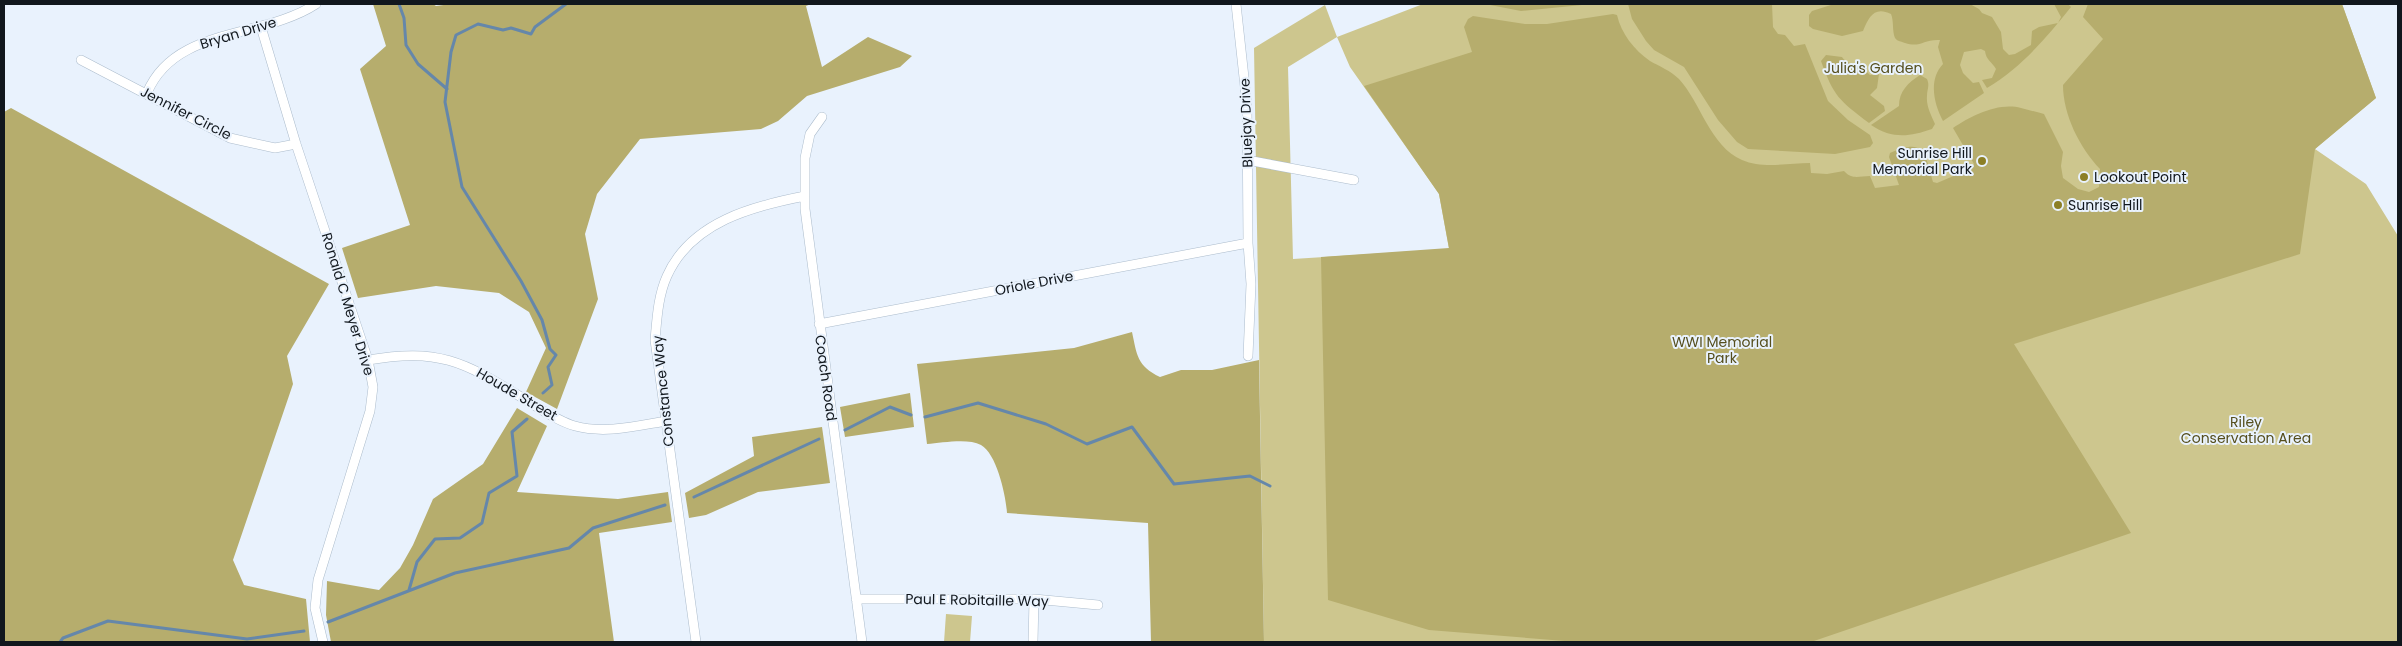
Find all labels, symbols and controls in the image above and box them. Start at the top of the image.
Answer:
street label: Bryan Drive [197,12,279,54]
park label: Julia's Garden [1824,58,1922,78]
street label: Bluejay Drive [1234,78,1258,168]
street label: Jennifer Circle [137,81,235,145]
place label: Sunrise Hill Memorial Park [1873,143,1973,179]
marker: Sunrise Hill Memorial Park [1976,155,1988,167]
place label: Lookout Point [2094,167,2187,187]
marker: Lookout Point [2078,171,2090,183]
place label: Sunrise Hill [2068,195,2143,215]
marker: Sunrise Hill [2052,199,2064,211]
street label: Ronald C Meyer Drive [317,230,379,378]
street label: Oriole Drive [993,266,1075,300]
park label: WWI Memorial Park [1672,332,1772,368]
street label: Constance Way [647,334,679,447]
street label: Coach Road [810,334,842,422]
street label: Houde Street [473,363,561,425]
park label: Riley Conservation Area [2181,412,2311,448]
street label: Paul E Robitaille Way [905,589,1049,611]

